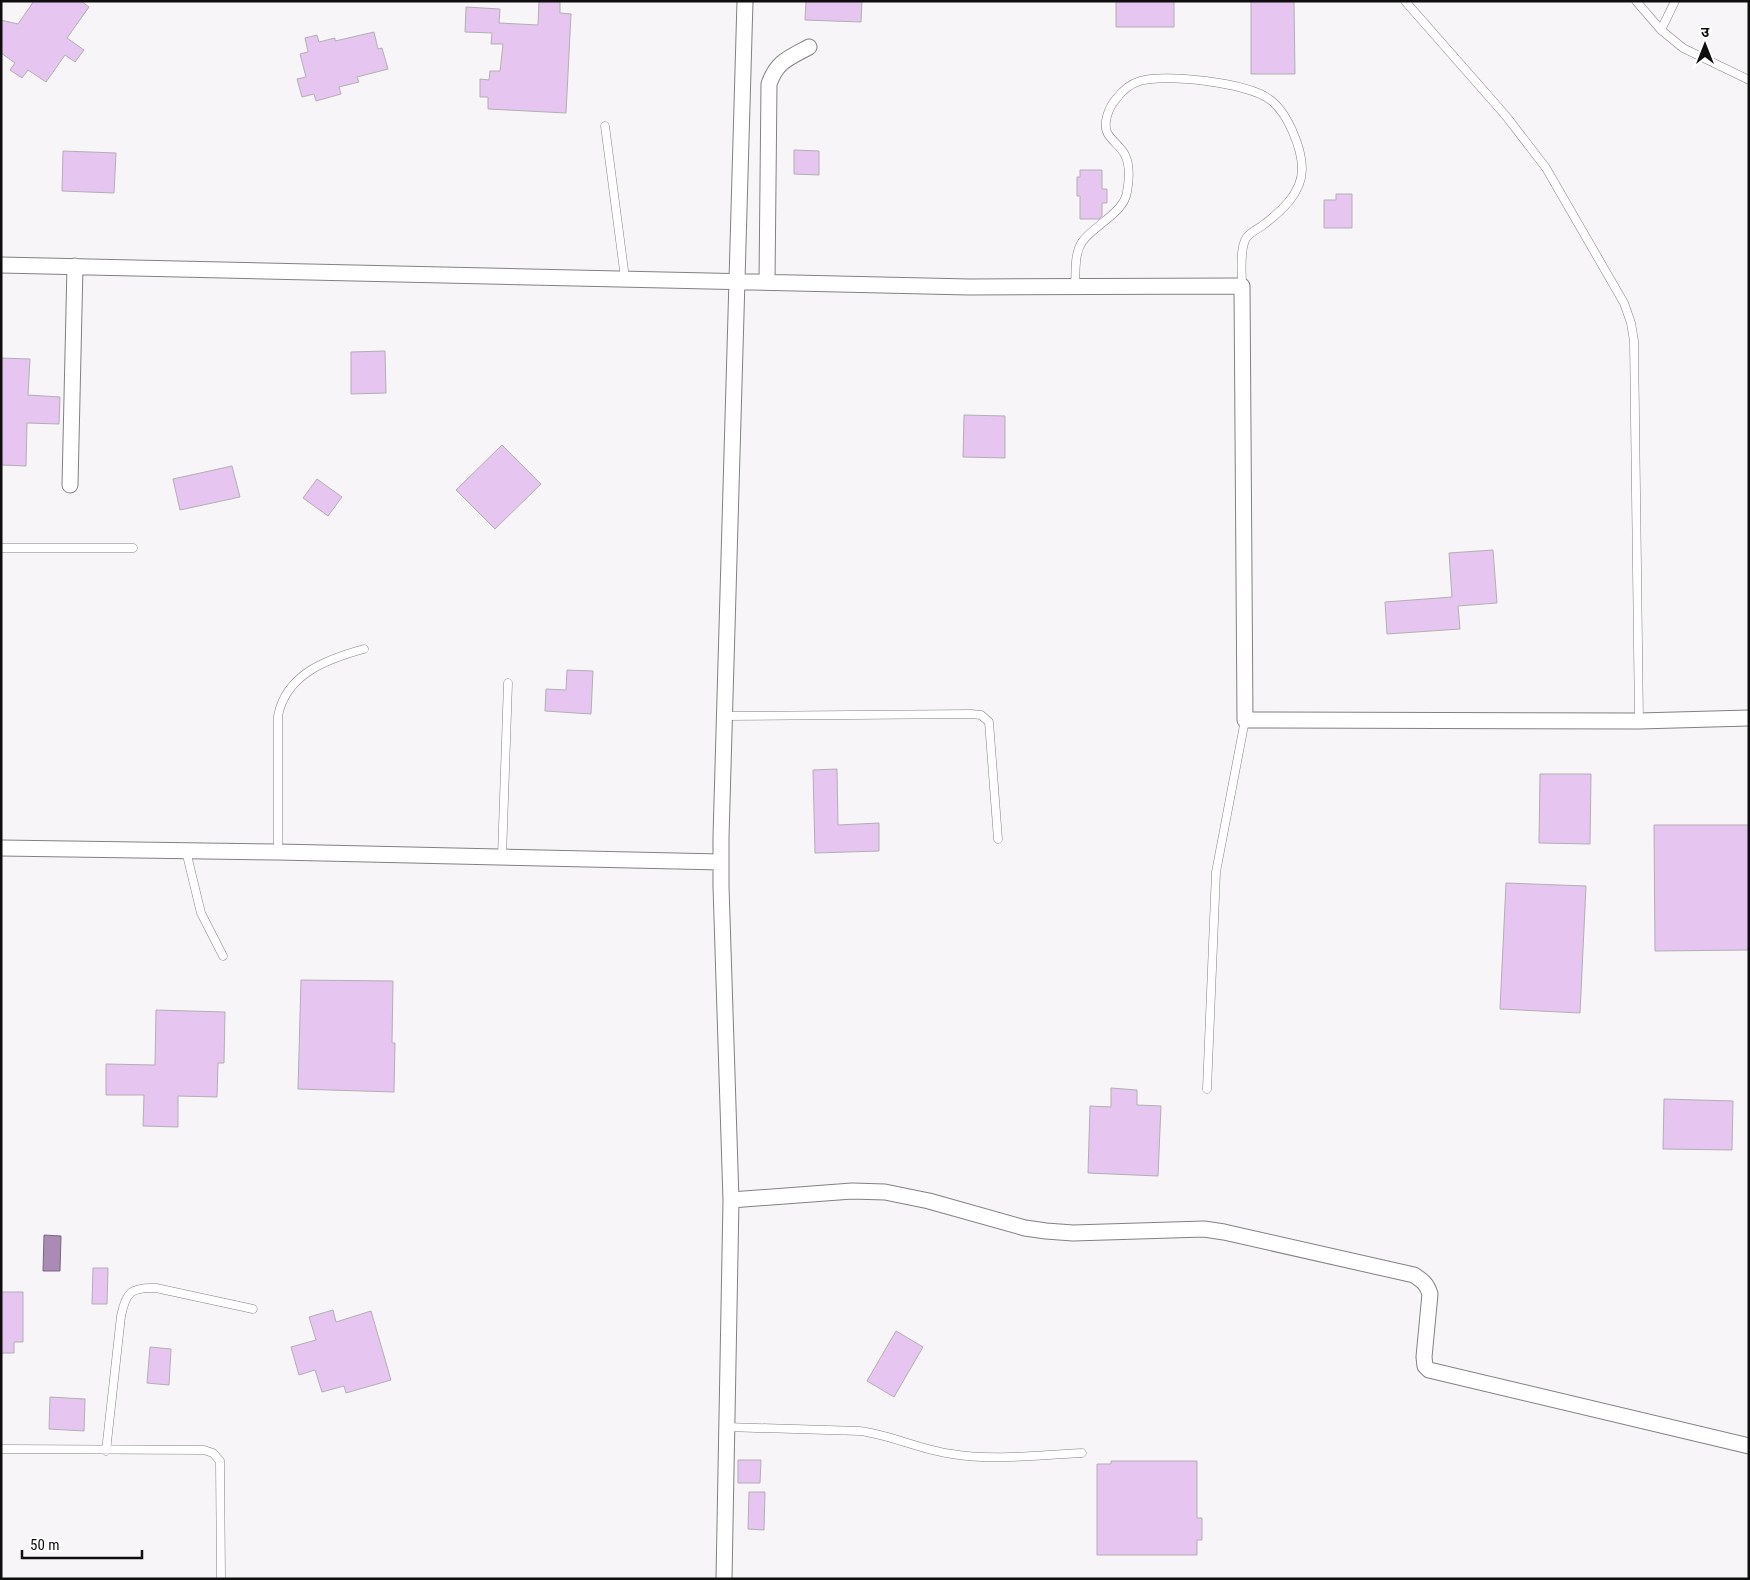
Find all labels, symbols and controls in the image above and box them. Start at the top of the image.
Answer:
north arrow [1680,20,1730,70]
text: उ [1701,24,1710,40]
scale bar [22,1528,142,1560]
text: 50 m [30,1536,60,1554]

